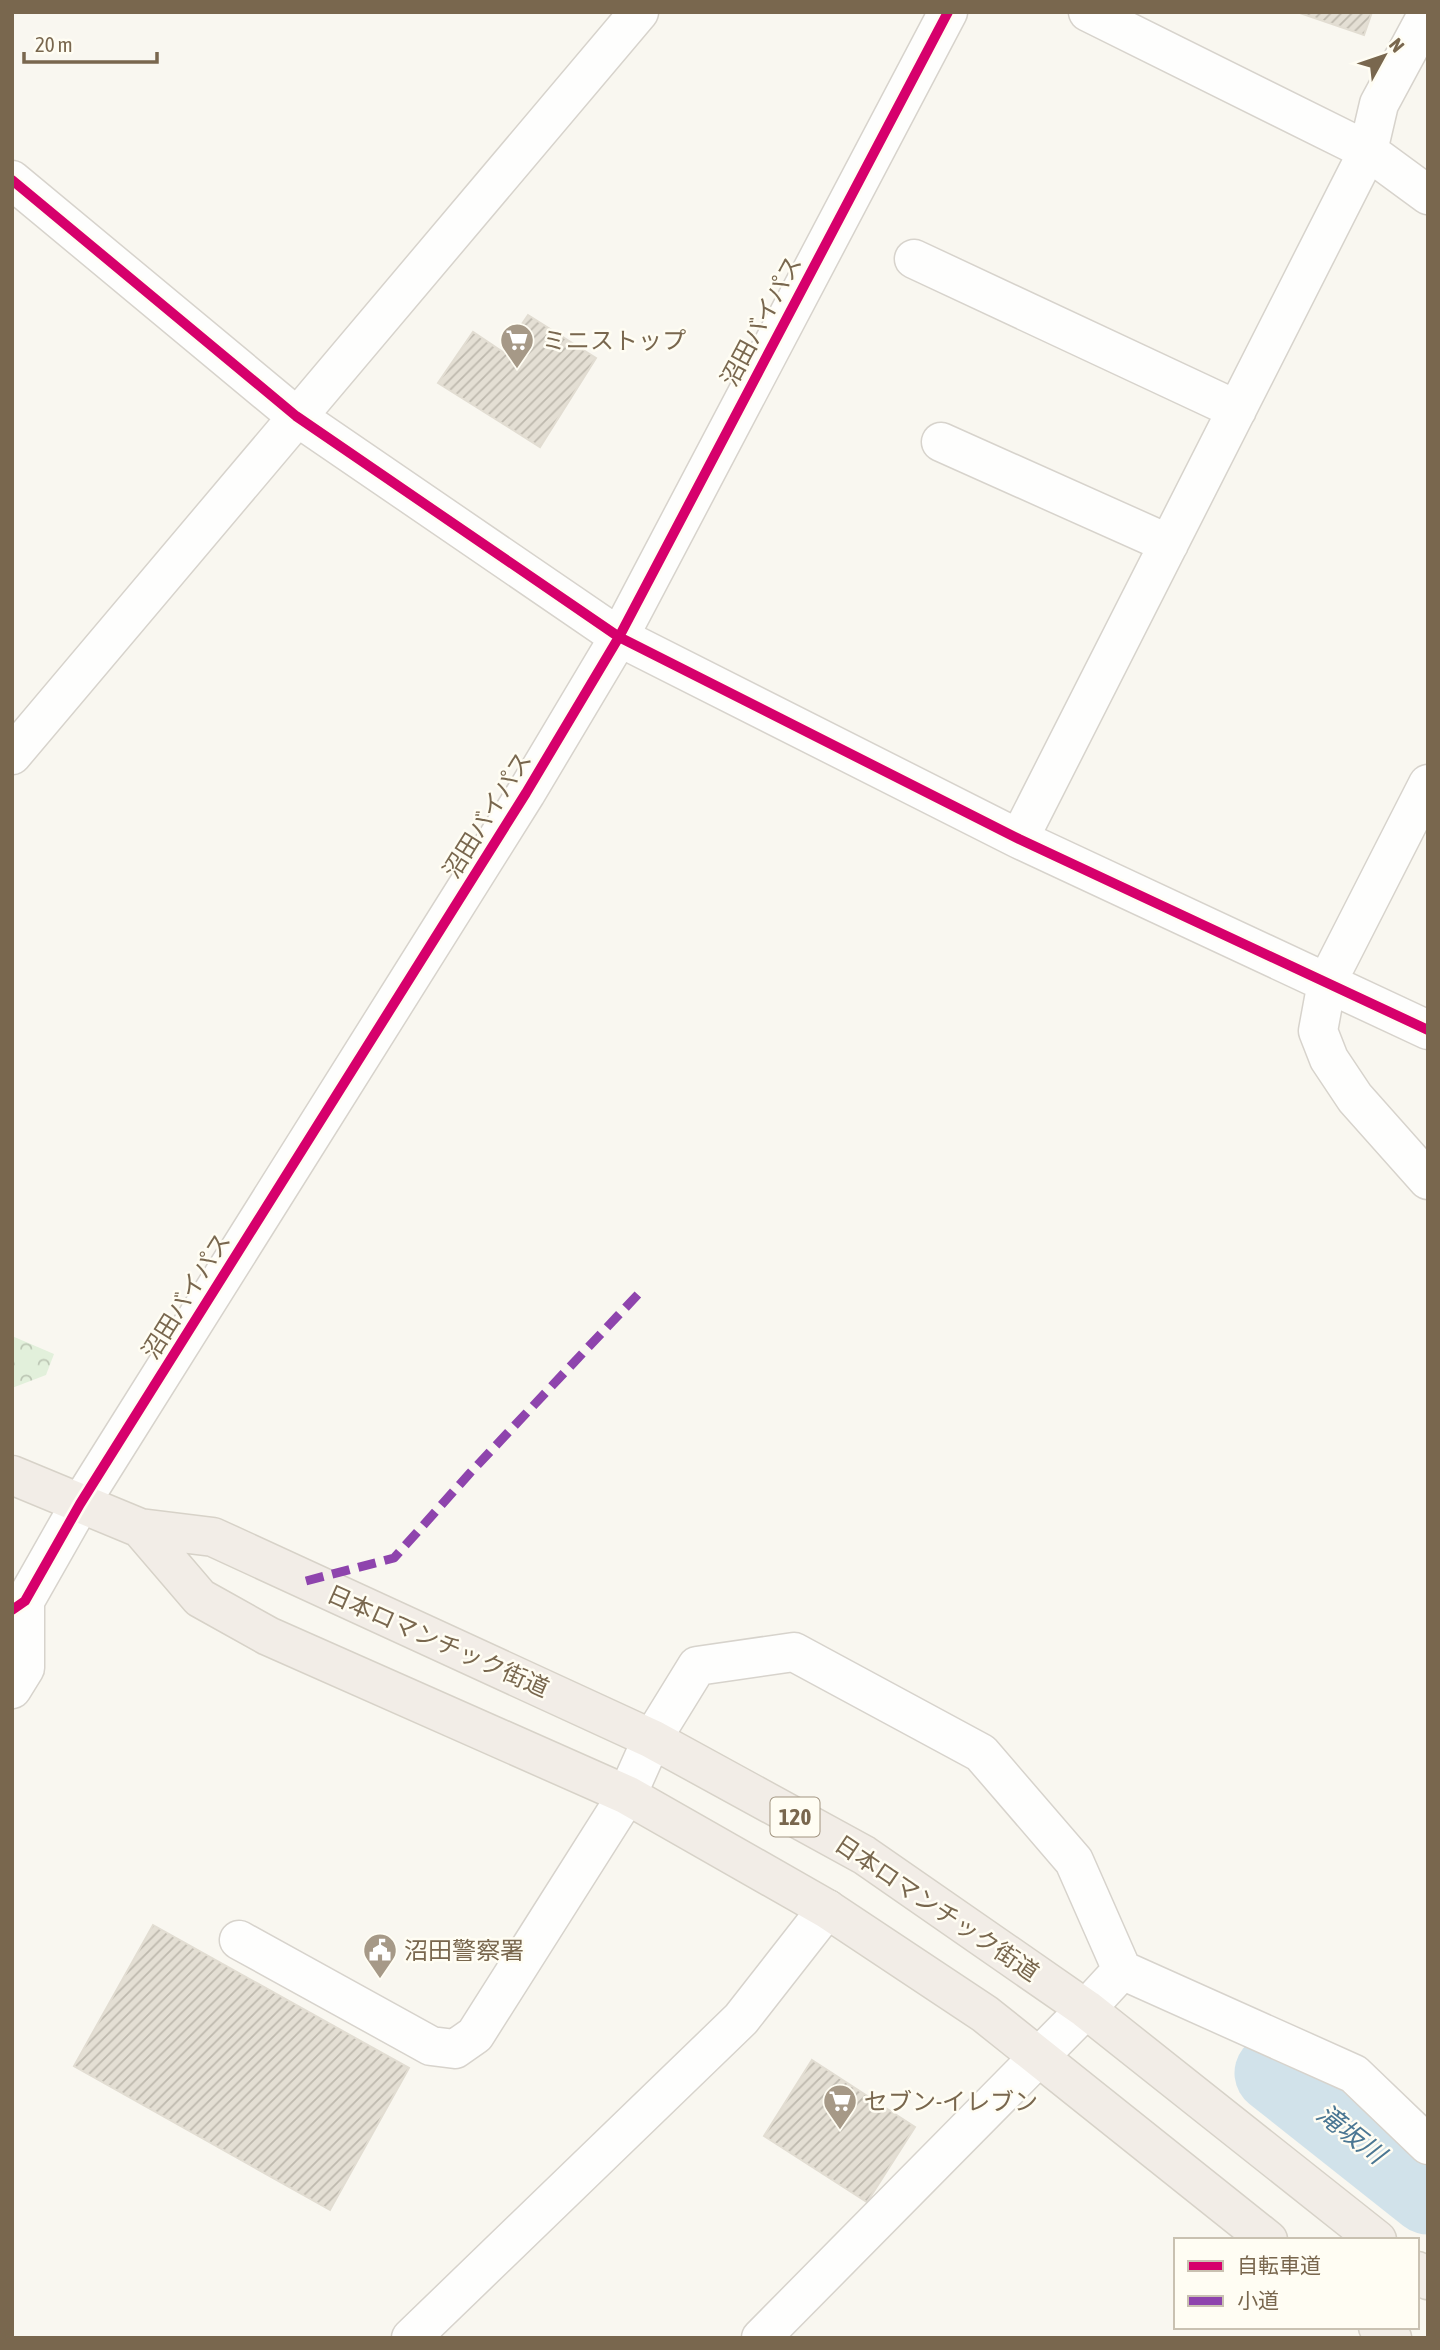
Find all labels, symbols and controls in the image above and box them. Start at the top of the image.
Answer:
scale bar [24,21,158,65]
north arrow [1349,21,1419,91]
text: 20 m [35,32,73,56]
text: N [1385,34,1409,56]
street label: 沼田バイパス [715,251,807,391]
supermarket icon: ミニストップ [498,321,536,370]
place label: ミニストップ [542,327,686,354]
street label: 沼田バイパス [438,747,536,883]
street label: 沼田バイパス [137,1228,235,1364]
street label: 日本ロマンチック街道 [323,1580,553,1702]
road number: 120 [770,1798,820,1836]
street label: 日本ロマンチック街道 [830,1830,1044,1986]
public building icon: 沼田警察署 [361,1931,399,1980]
place label: 沼田警察署 [404,1937,524,1964]
supermarket icon: セブン-イレブン [821,2082,859,2131]
place label: セブン-イレブン [864,2088,1038,2115]
water label: 滝坂川 [1311,2098,1393,2172]
legend [1174,2238,1419,2329]
text: 自転車道 [1237,2253,1321,2277]
text: 小道 [1237,2288,1279,2312]

